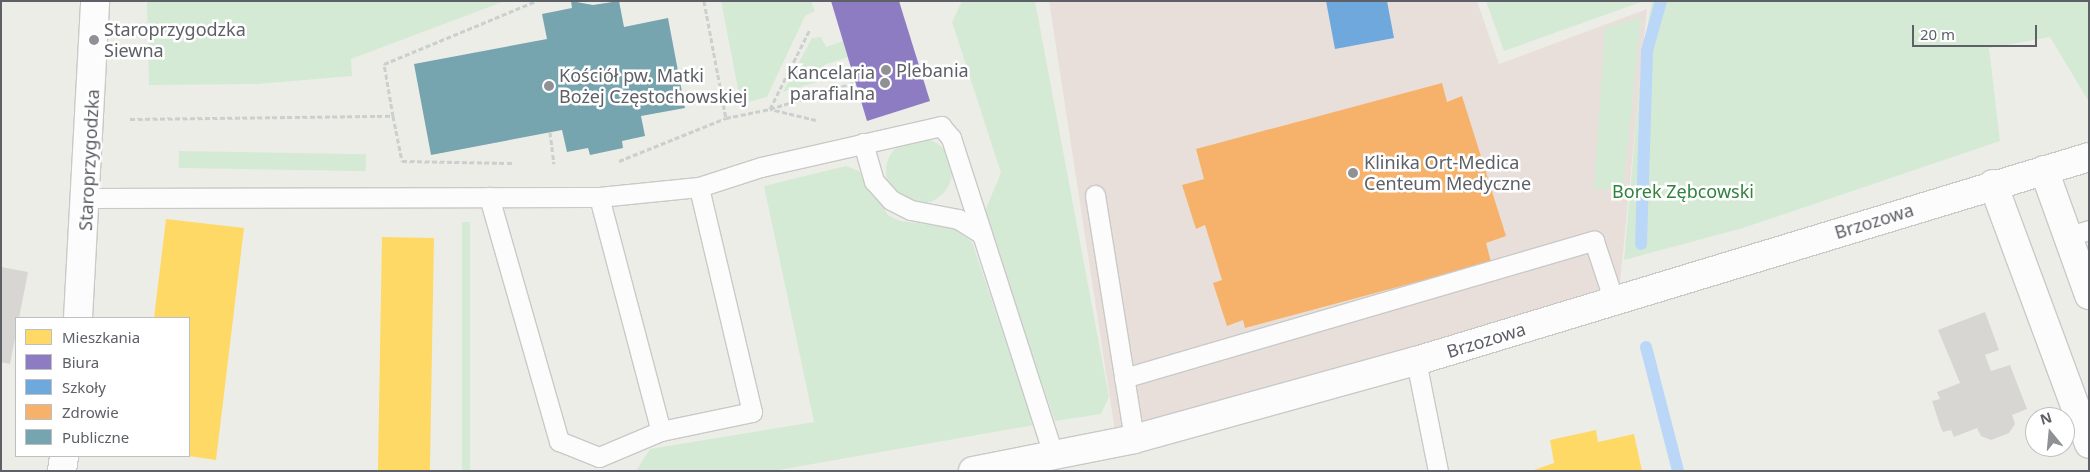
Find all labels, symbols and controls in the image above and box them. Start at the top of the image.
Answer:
scale bar [1915,15,2040,47]
place label: Staroprzygodzka Siewna [104,19,246,62]
text: 20 m [1920,24,1955,44]
marker: Staroprzygodzka Siewna [88,34,100,46]
place label: Plebania [896,59,969,81]
place label: Kancelaria parafialna [787,62,875,104]
marker: Plebania [880,64,892,76]
place label: Kościół pw. Matki Bożej Częstochowskiej [559,65,747,108]
marker: Kancelaria parafialna [879,77,891,89]
marker: Kościół pw. Matki Bożej Częstochowskiej [543,80,555,92]
street label: Staroprzygodzka [75,89,103,231]
place label: Klinika Ort-Medica Centeum Medyczne [1364,152,1531,194]
marker: Klinika Ort-Medica Centeum Medyczne [1346,166,1360,180]
park label: Borek Zębcowski [1612,180,1754,202]
street label: Brzozowa [1832,199,1916,243]
legend [15,317,190,457]
street label: Brzozowa [1444,318,1528,362]
text: Mieszkania [62,327,140,347]
text: Biura [62,352,99,372]
text: Szkoły [62,377,106,397]
text: Zdrowie [62,402,119,422]
north arrow [2025,407,2075,457]
text: N [2038,407,2054,429]
text: Publiczne [62,427,129,447]

